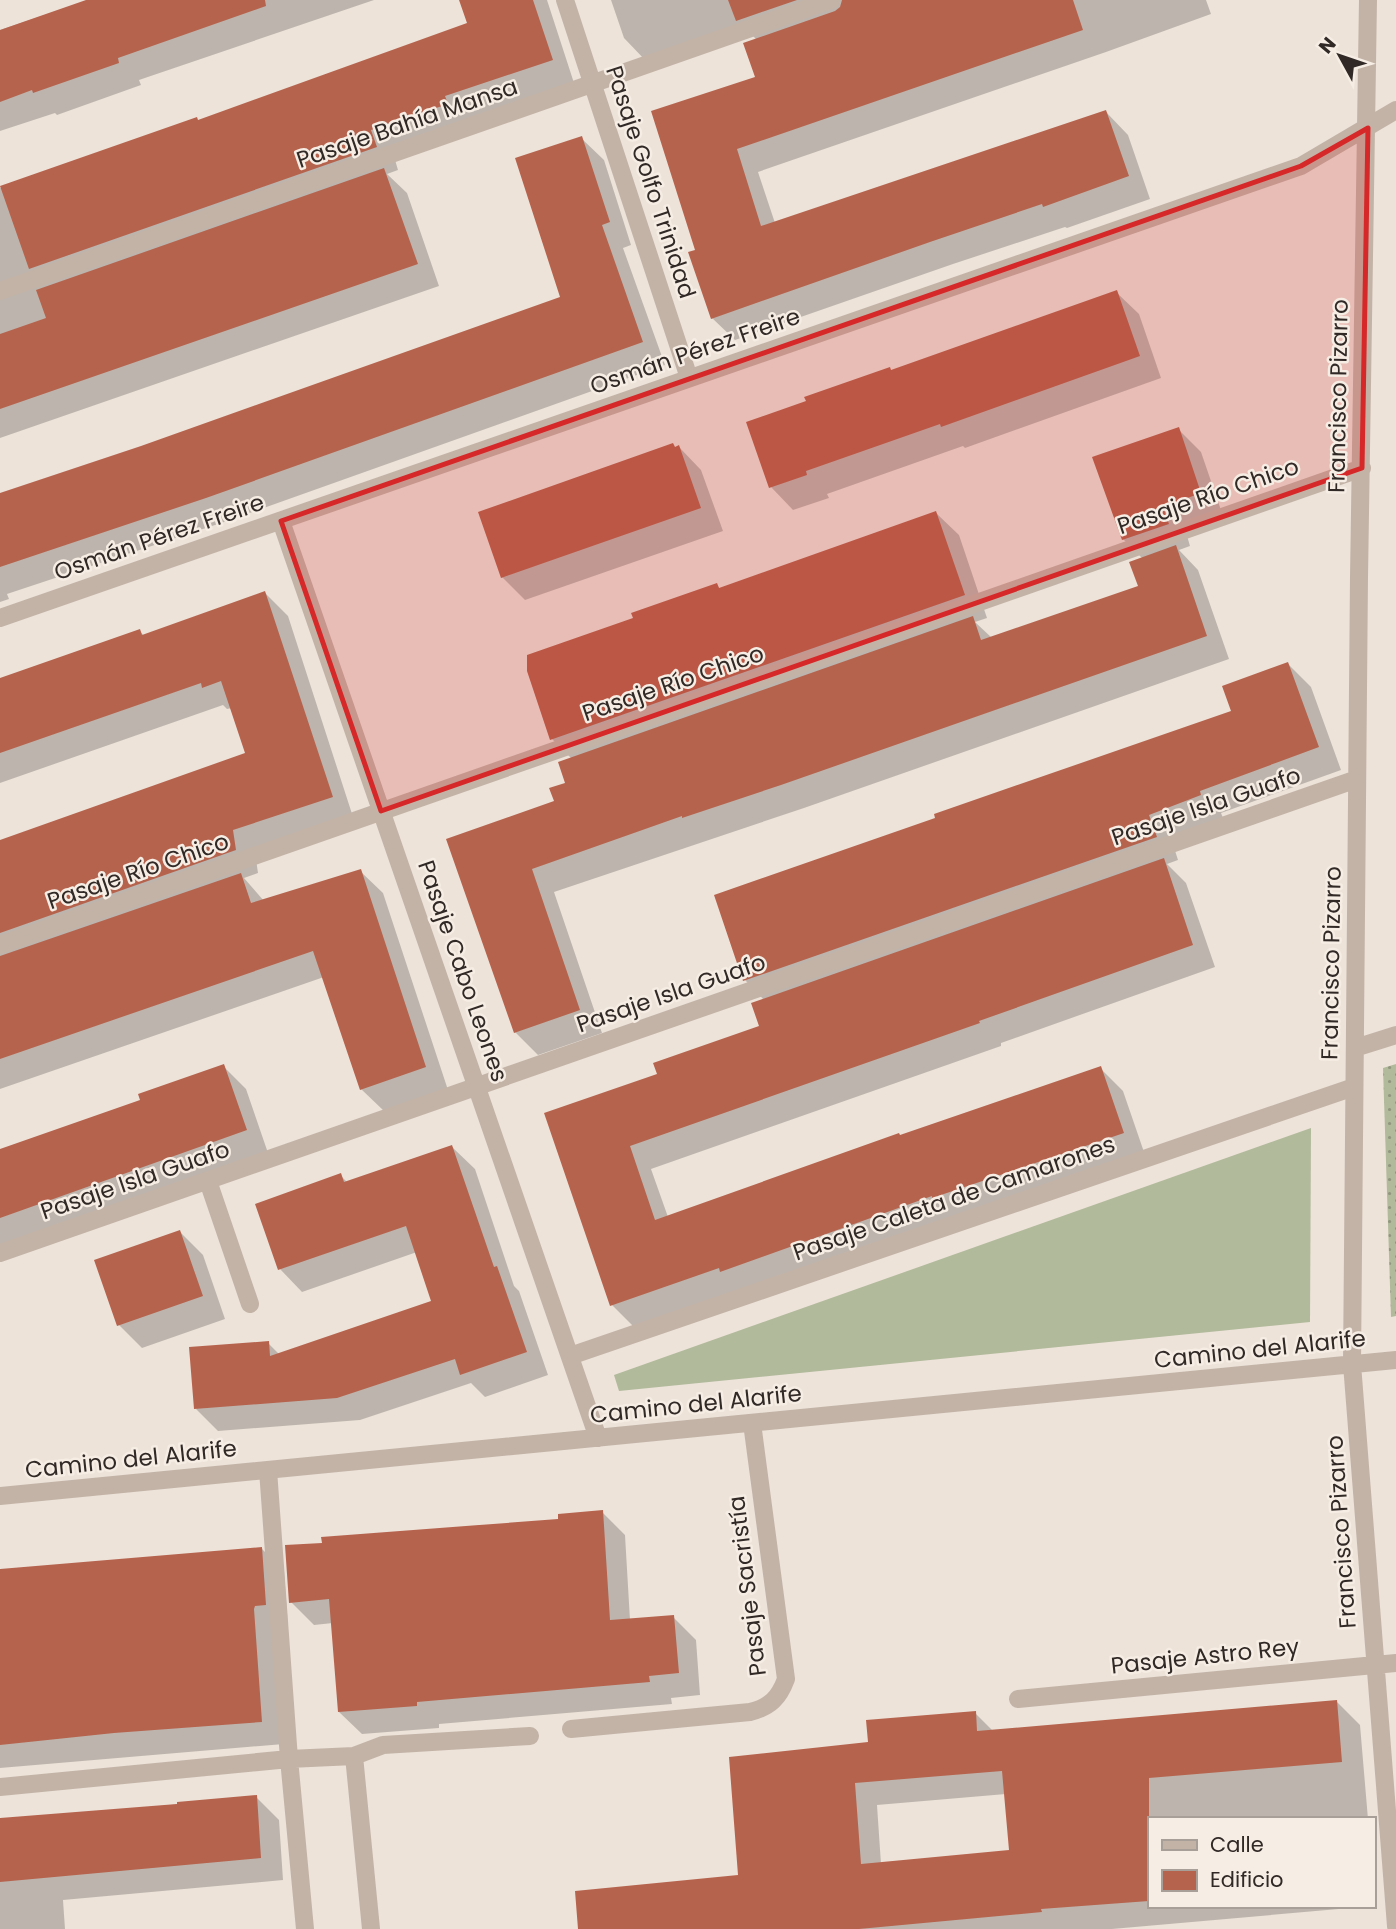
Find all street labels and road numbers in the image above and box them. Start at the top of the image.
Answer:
street label: Pasaje Golfo Trinidad [598,62,704,302]
street label: Pasaje Bahía Mansa [292,70,522,176]
street label: Francisco Pizarro [1320,299,1356,493]
street label: Osmán Pérez Freire [586,300,804,402]
street label: Pasaje Río Chico [1113,450,1303,542]
street label: Osmán Pérez Freire [50,486,268,588]
street label: Pasaje Río Chico [578,637,768,729]
street label: Pasaje Isla Guafo [1107,759,1305,853]
street label: Pasaje Río Chico [43,825,233,917]
street label: Pasaje Cabo Leones [410,856,516,1086]
street label: Francisco Pizarro [1313,866,1349,1060]
street label: Pasaje Isla Guafo [572,946,770,1040]
street label: Pasaje Caleta de Camarones [789,1128,1119,1268]
street label: Pasaje Isla Guafo [36,1133,234,1227]
street label: Camino del Alarife [1153,1322,1367,1376]
street label: Camino del Alarife [589,1377,803,1431]
street label: Camino del Alarife [24,1432,238,1486]
street label: Francisco Pizarro [1318,1434,1364,1630]
street label: Pasaje Sacristía [720,1494,774,1678]
street label: Pasaje Astro Rey [1109,1630,1301,1682]

